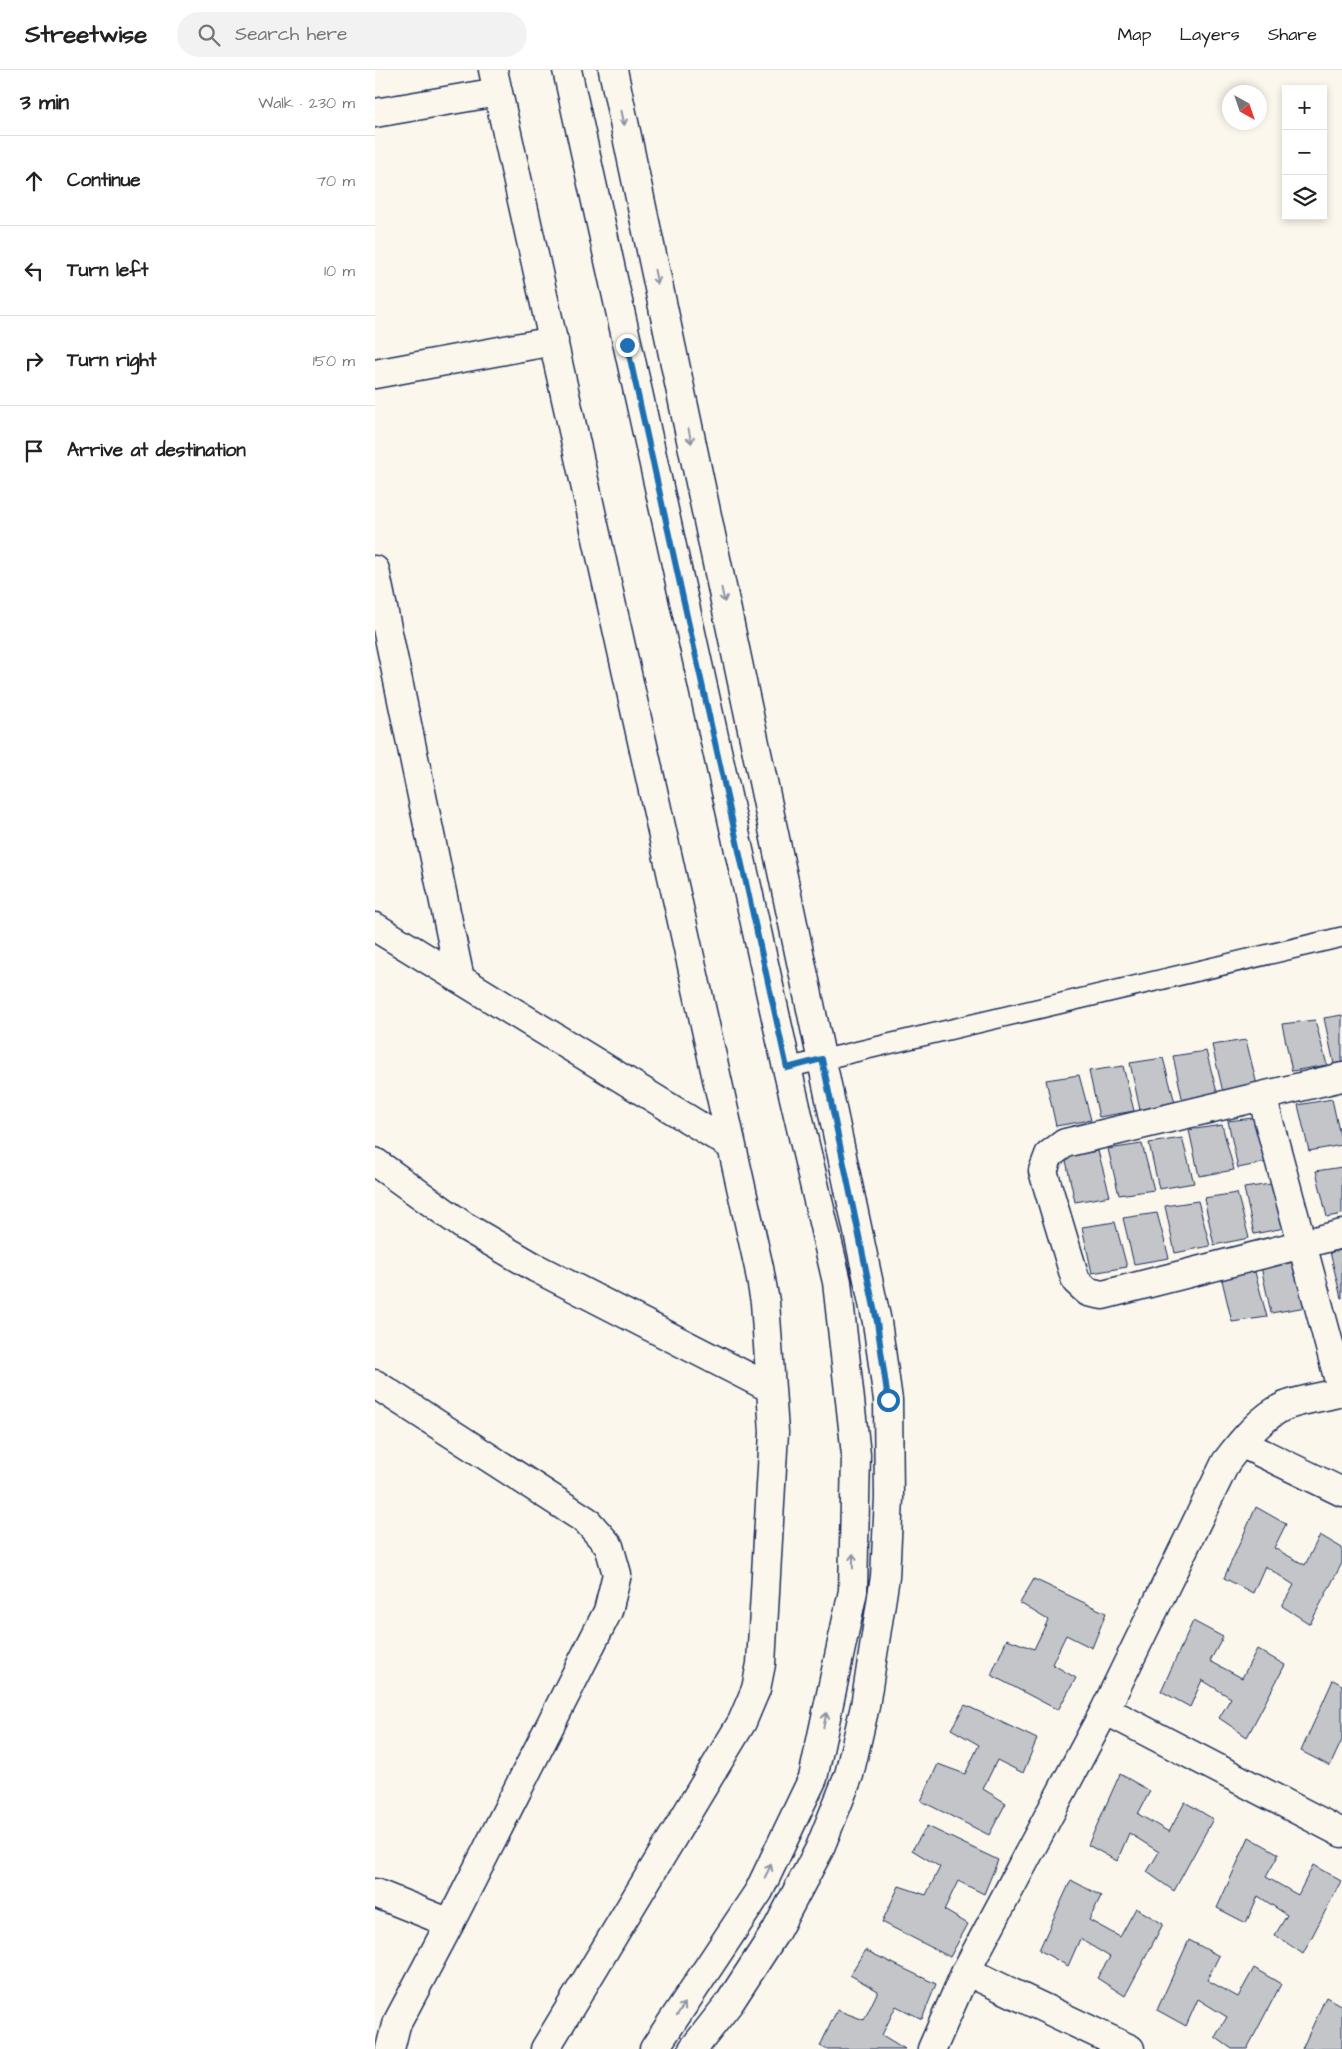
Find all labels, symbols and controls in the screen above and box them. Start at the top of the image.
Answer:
search box [177,12,527,57]
text: Streetwise [25,18,147,52]
icon: search [195,21,223,49]
text: Search here [235,21,347,48]
text: Map [1117,22,1151,47]
text: Layers [1179,22,1240,47]
text: Share [1268,22,1317,47]
north arrow [1222,85,1267,130]
map controls [1282,85,1327,220]
button: + [1282,85,1327,130]
text: 3 min [20,88,69,117]
text: Walk · 230 m [258,92,355,114]
one-way arrow [619,109,628,125]
button: − [1282,130,1327,175]
icon: ahead [20,167,48,195]
text: Continue [67,167,141,194]
text: 70 m [316,170,355,192]
button: layers [1282,175,1327,220]
icon: left [20,257,48,285]
text: Turn left [67,257,148,284]
text: 10 m [324,260,355,282]
one-way arrow [652,268,662,284]
route end [616,334,639,357]
icon: right [20,347,48,375]
text: Turn right [67,347,156,374]
text: 150 m [313,350,355,372]
one-way arrow [686,427,695,443]
icon: arrive [20,437,48,465]
text: Arrive at destination [67,437,246,464]
one-way arrow [719,586,729,602]
route start [877,1389,900,1412]
one-way arrow [849,1553,858,1569]
one-way arrow [821,1713,830,1729]
one-way arrow [764,1864,773,1879]
one-way arrow [677,2002,687,2016]

